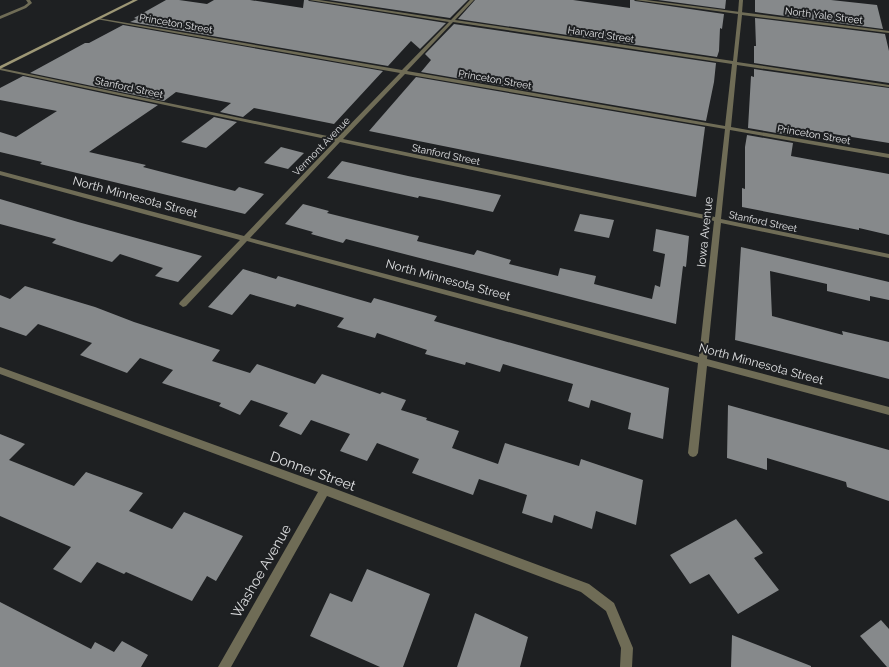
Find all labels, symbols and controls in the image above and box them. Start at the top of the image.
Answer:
street label: North Yale Street [784,5,864,26]
street label: Princeton Street [138,12,214,35]
street label: Harvard Street [567,24,635,45]
street label: Princeton Street [457,68,533,91]
street label: Stanford Street [94,75,165,100]
street label: Vermont Avenue [291,115,352,178]
street label: Princeton Street [776,123,852,146]
street label: Stanford Street [411,142,482,167]
street label: North Minnesota Street [71,174,199,220]
street label: Iowa Avenue [694,196,716,268]
street label: Stanford Street [728,209,799,234]
street label: North Minnesota Street [384,257,512,303]
street label: North Minnesota Street [697,341,825,387]
street label: Donner Street [268,448,358,494]
street label: Washoe Avenue [228,521,294,621]

